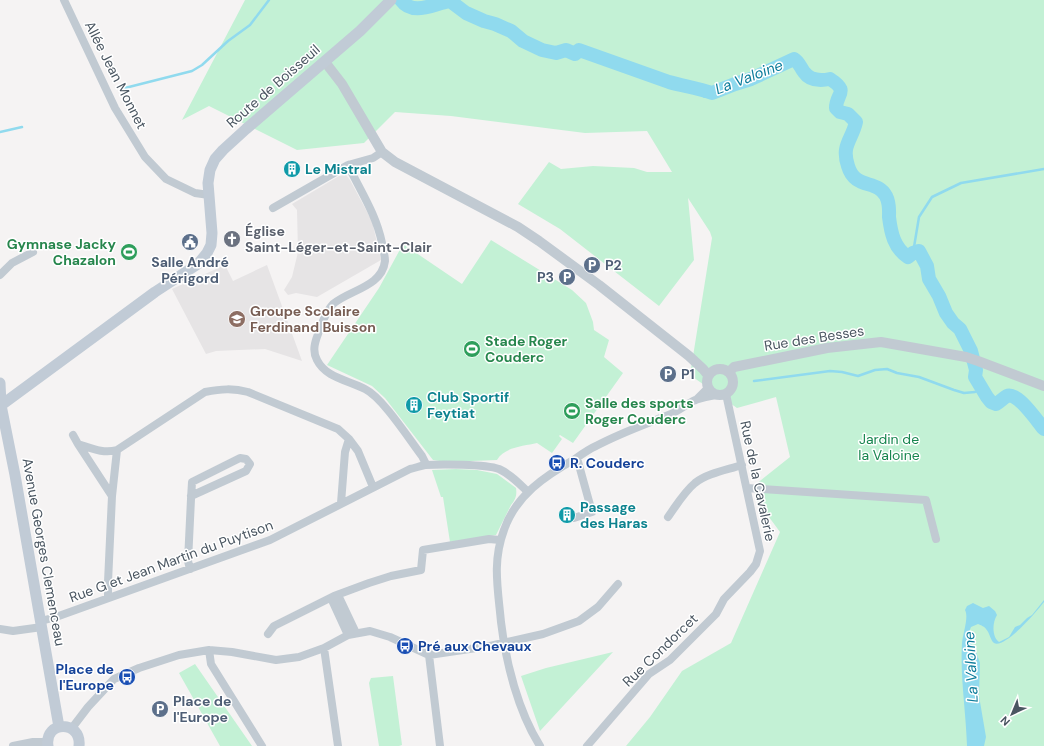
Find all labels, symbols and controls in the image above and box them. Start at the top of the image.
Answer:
street label: Allée Jean Monnet [81,18,151,132]
street label: Route de Boisseuil [222,40,324,132]
water label: La Valoine [712,55,786,99]
building icon: Le Mistral [282,159,302,179]
place label: Le Mistral [305,160,371,178]
place label: Église Saint-Léger-et-Saint-Clair [245,222,432,256]
church icon: Église Saint-Léger-et-Saint-Clair [222,229,242,249]
public building icon: Salle André Périgord [180,232,200,252]
place label: Gymnase Jacky Chazalon [7,235,117,269]
sports icon: Gymnase Jacky Chazalon [119,242,139,262]
place label: Salle André Périgord [151,253,229,287]
parking icon: P2 [582,255,602,275]
place label: P2 [605,256,622,274]
parking icon: P3 [557,267,577,287]
place label: P3 [537,268,554,286]
place label: Groupe Scolaire Ferdinand Buisson [250,302,376,336]
school or university icon: Groupe Scolaire Ferdinand Buisson [227,309,247,329]
street label: Rue des Besses [763,321,865,355]
place label: Stade Roger Couderc [485,332,568,366]
sports icon: Stade Roger Couderc [462,339,482,359]
parking icon: P1 [658,364,678,384]
place label: P1 [681,365,695,383]
place label: Club Sportif Feytiat [427,388,509,422]
place label: Salle des sports Roger Couderc [585,394,694,428]
building icon: Club Sportif Feytiat [404,395,424,415]
sports icon: Salle des sports Roger Couderc [562,401,582,421]
street label: Rue de la Cavalerie [736,419,780,543]
park label: Jardin de la Valoine [858,430,920,464]
bus stop icon: R. Couderc [547,453,567,473]
place label: R. Couderc [570,454,645,472]
street label: Avenue Georges Clemenceau [19,457,69,647]
place label: Passage des Haras [580,498,648,532]
building icon: Passage des Haras [557,505,577,525]
street label: Rue G et Jean Martin du Puytison [67,516,275,606]
street label: Rue Condorcet [619,610,701,690]
water label: La Valoine [959,631,983,703]
bus stop icon: Pré aux Chevaux [395,636,415,656]
place label: Pré aux Chevaux [418,637,531,655]
place label: PIace de l'Europe [56,660,114,694]
bus stop icon: PIace de l'Europe [117,667,137,687]
place label: Place de l'Europe [173,692,231,726]
north arrow [992,694,1032,734]
parking icon: Place de l'Europe [150,699,170,719]
text: N [997,713,1013,729]

